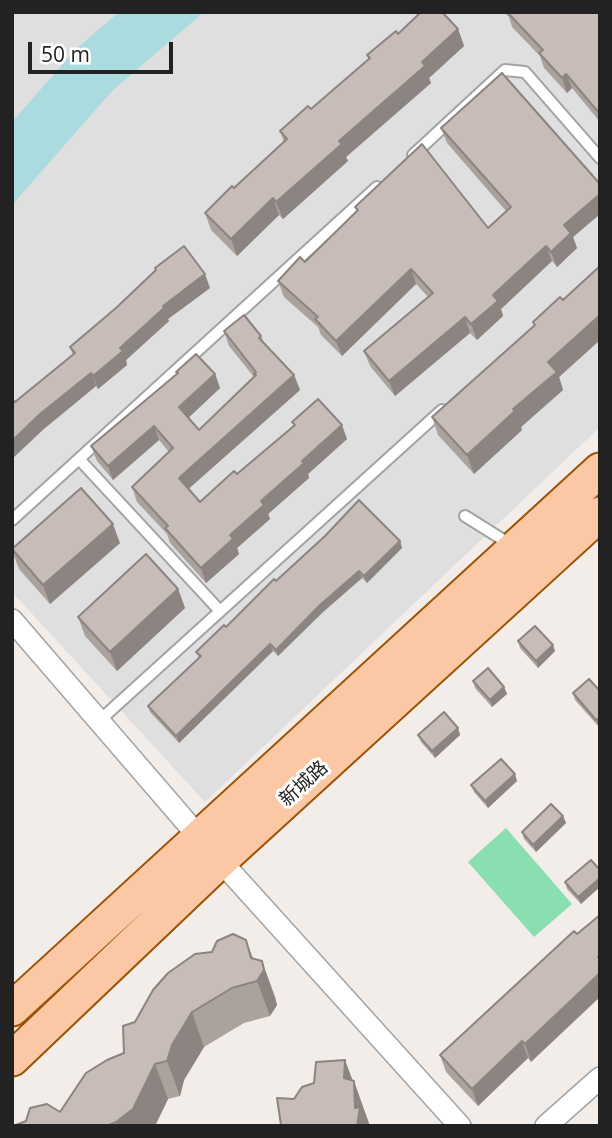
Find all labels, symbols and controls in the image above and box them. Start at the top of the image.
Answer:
scale bar [32,28,177,72]
text: 50 m [41,40,90,68]
street label: 新城路 [275,756,333,812]

